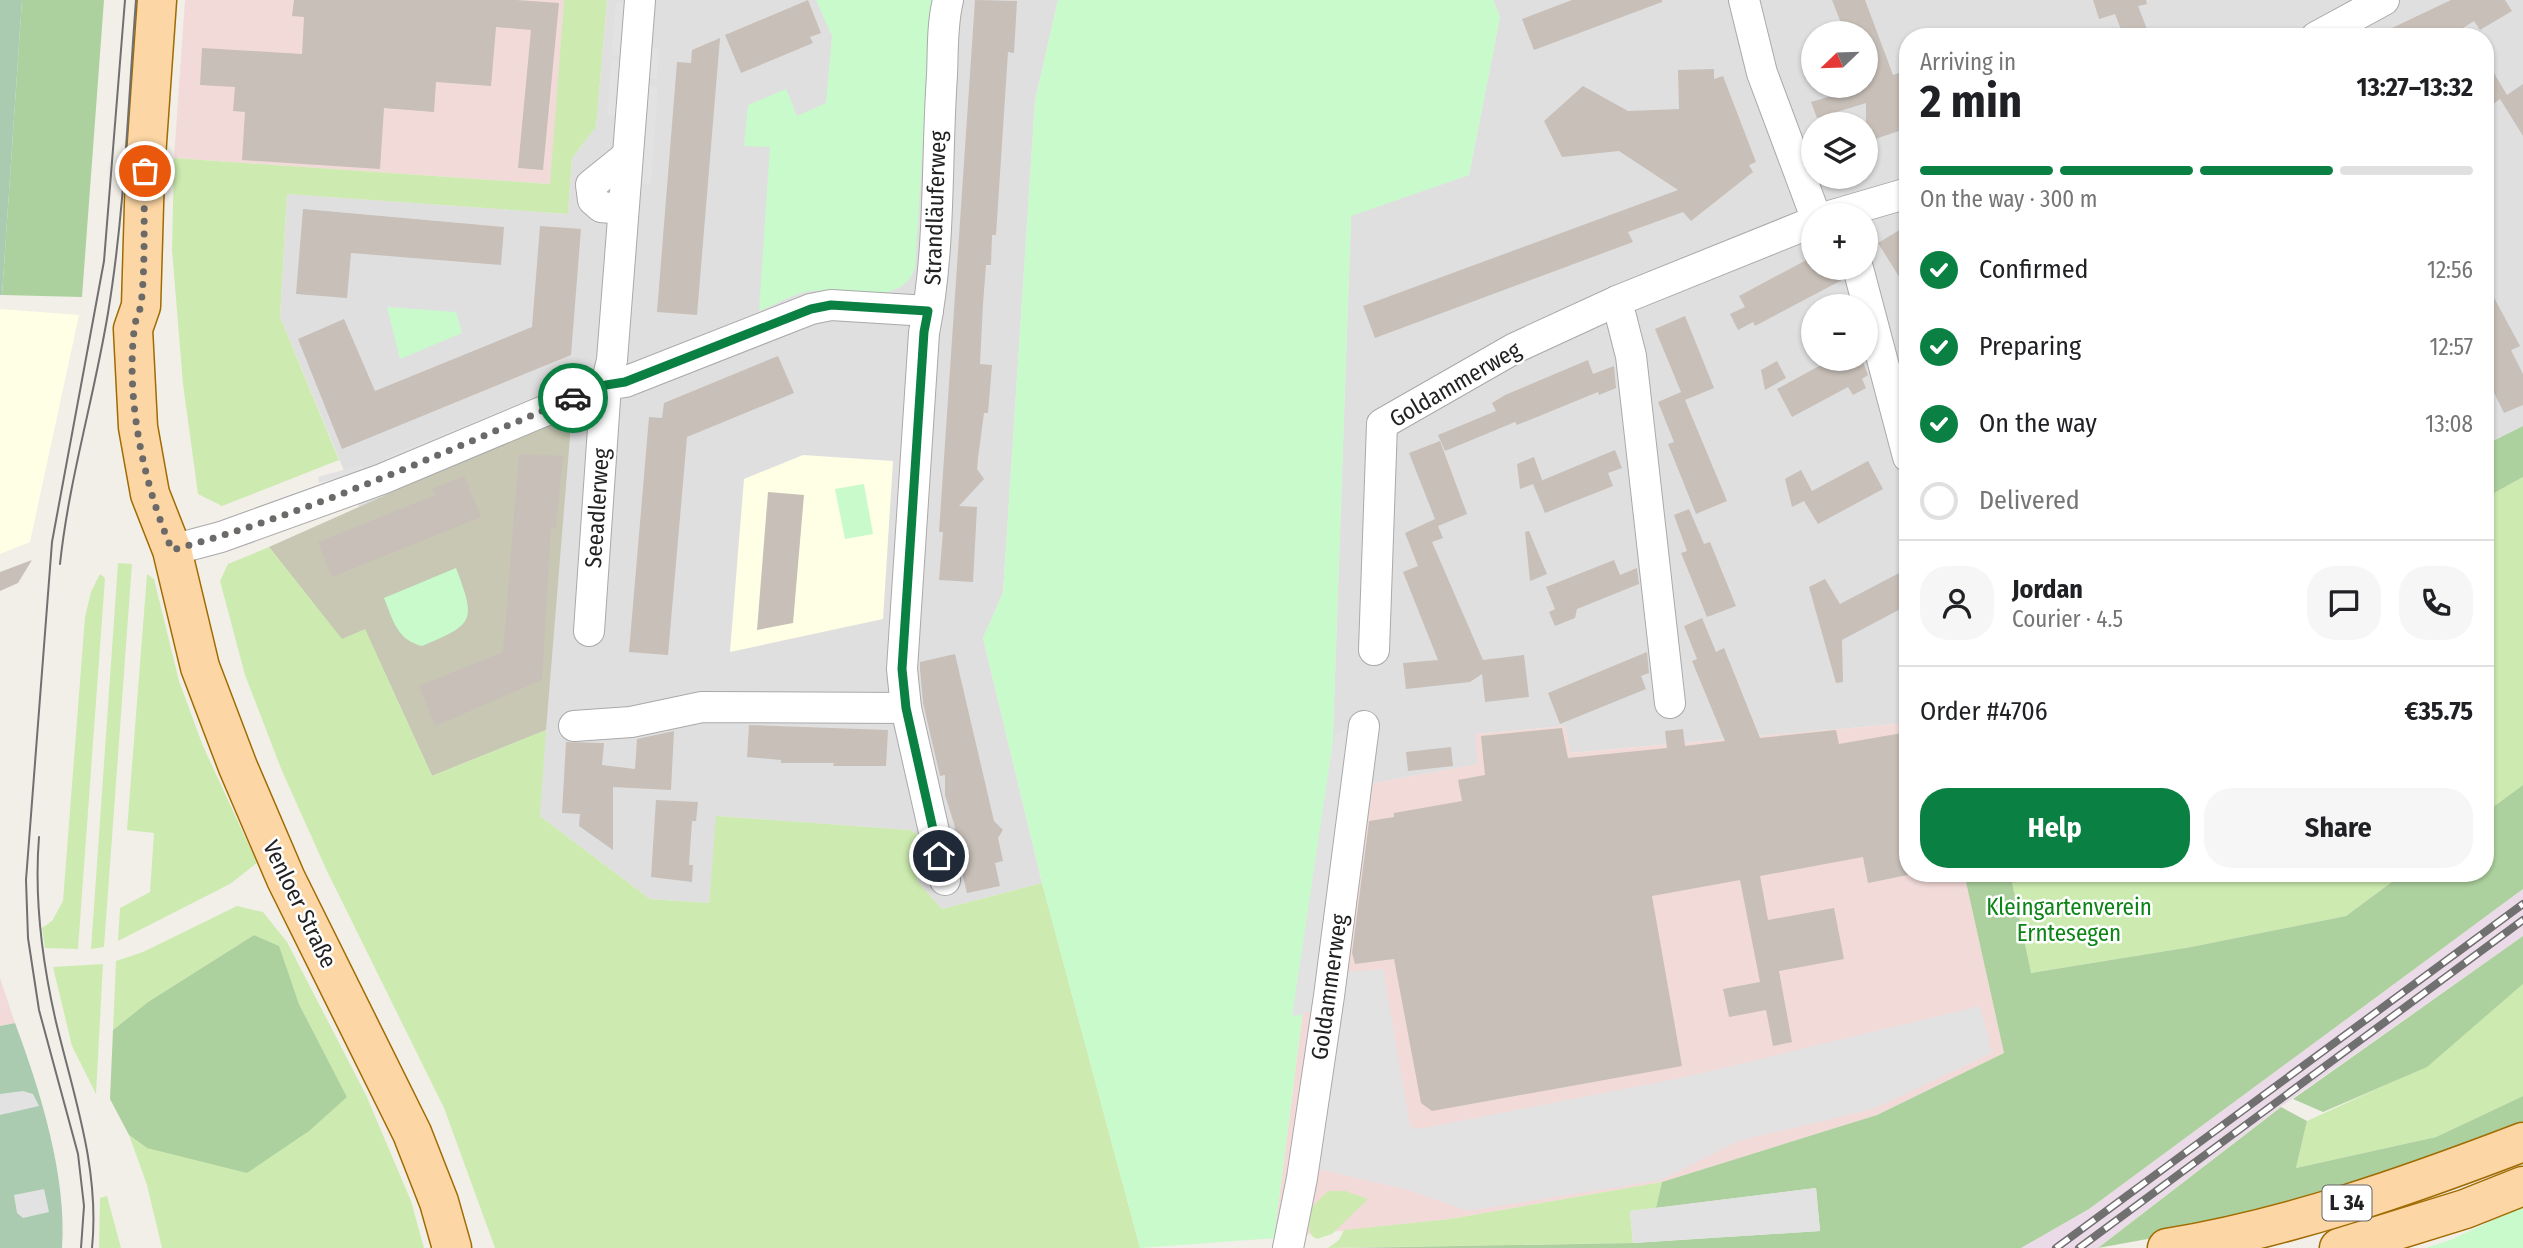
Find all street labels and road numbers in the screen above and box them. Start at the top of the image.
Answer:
street label: Strandläuferweg [918,130,952,286]
street label: Goldammerweg [1384,335,1526,433]
street label: Seeadlerweg [579,447,615,569]
street label: Venloer Straße [257,836,343,972]
street label: Goldammerweg [1305,912,1353,1062]
road number: L 34 [2322,1186,2372,1220]

